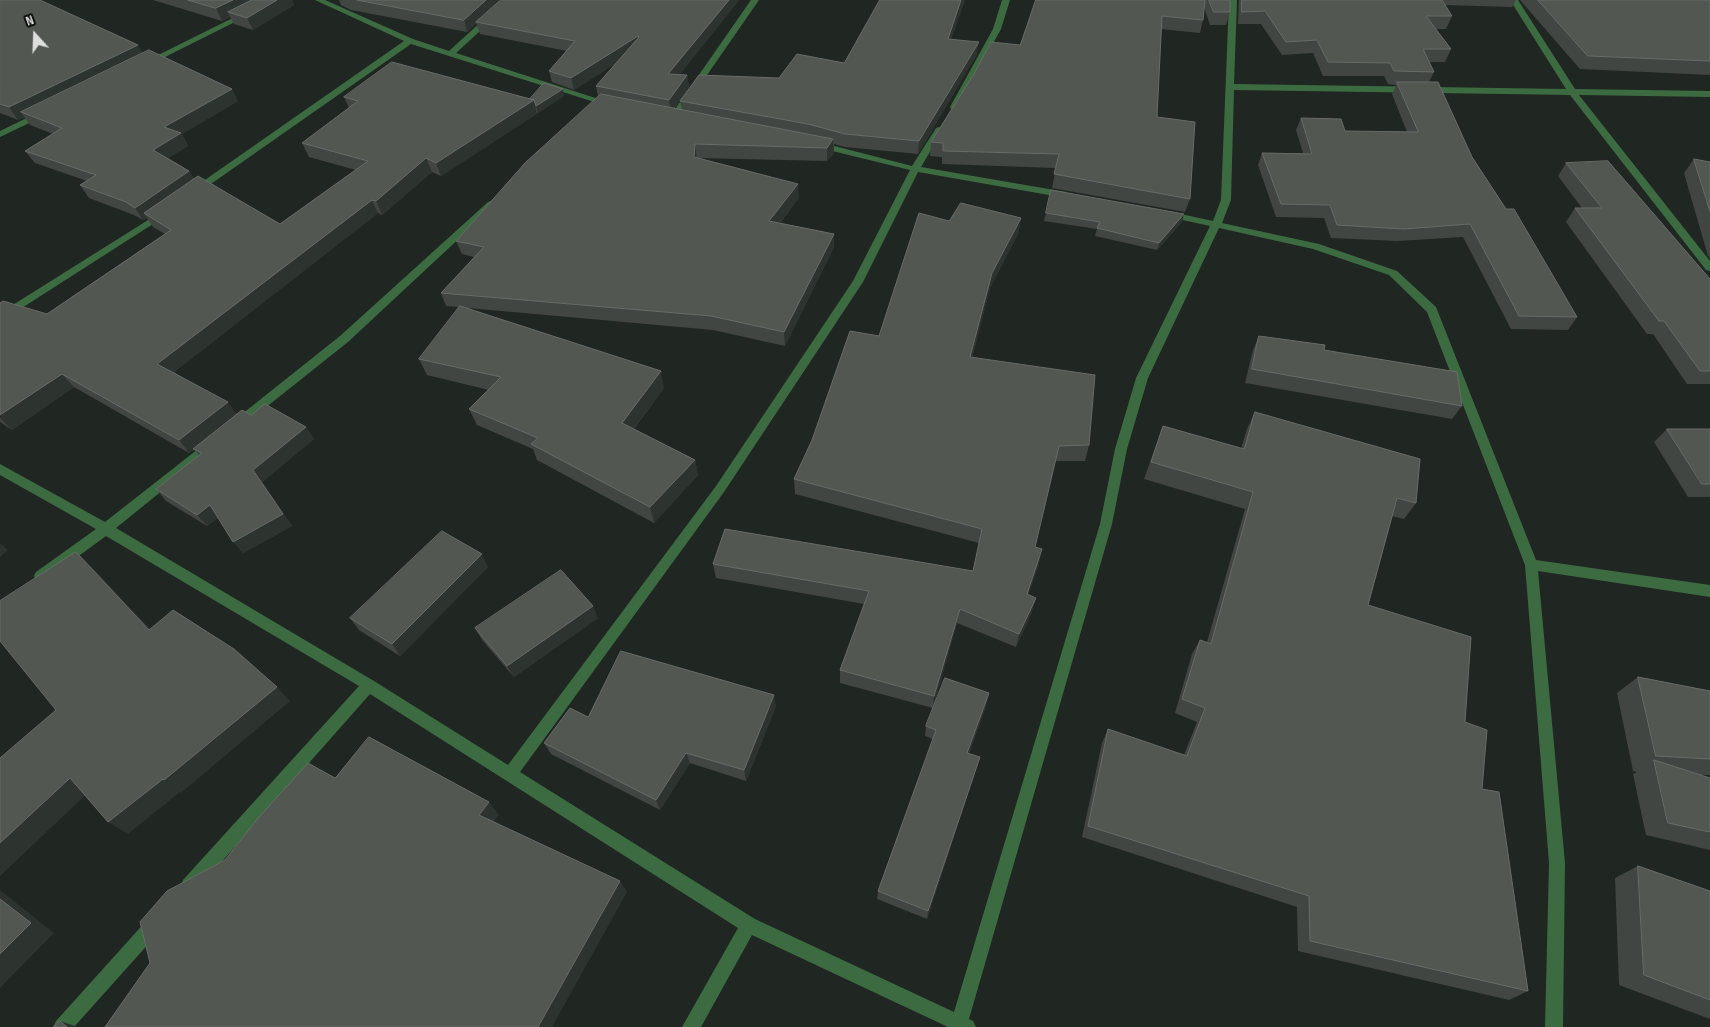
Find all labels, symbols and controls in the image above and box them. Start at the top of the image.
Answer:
north arrow [10,10,60,60]
text: N [23,11,36,30]

